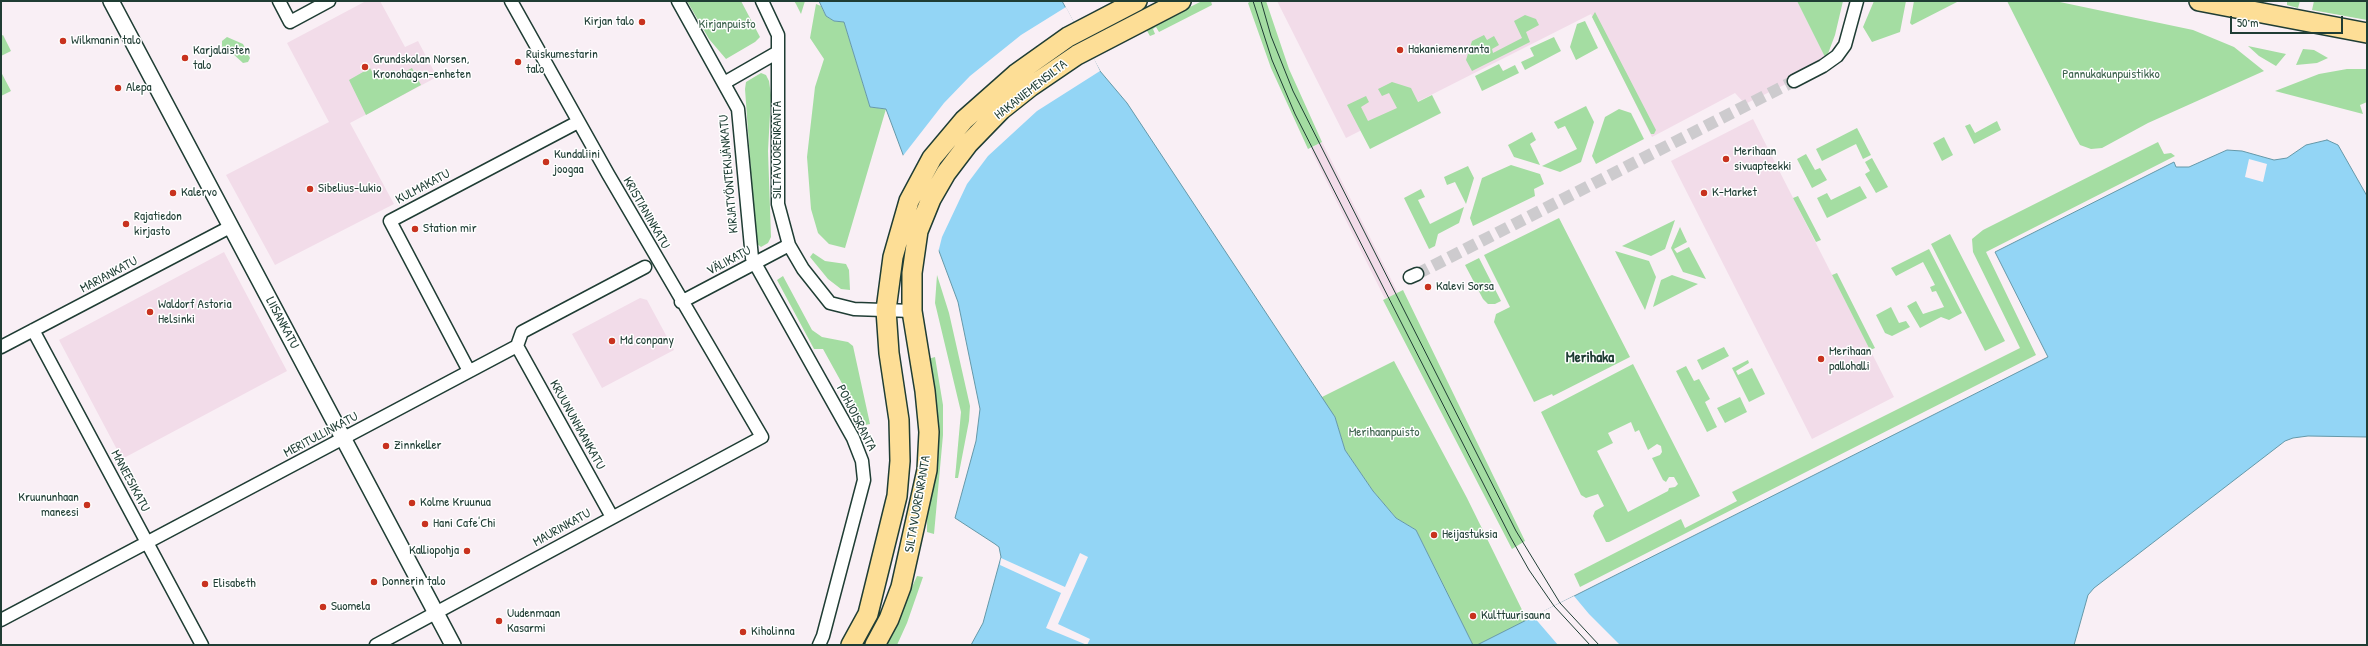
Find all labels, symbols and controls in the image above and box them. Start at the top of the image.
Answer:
scale bar [2232,8,2345,34]
place label: Kirjan talo [584,14,634,30]
text: 50 m [2237,14,2258,31]
marker: Kirjan talo [637,17,647,27]
park label: Kirjanpuisto [698,17,756,33]
place label: Wilkmanin talo [71,33,141,49]
marker: Wilkmanin talo [58,36,68,46]
place label: Hakaniemenranta [1408,42,1489,58]
place label: Karjalaisten talo [193,43,250,74]
marker: Hakaniemenranta [1395,45,1405,55]
place label: Ruiskumestarin talo [526,47,598,78]
place label: Grundskolan Norsen, Kronohagen-enheten [373,52,471,83]
marker: Karjalaisten talo [180,53,190,63]
marker: Ruiskumestarin talo [513,57,523,67]
street label: HAKANIEMENSILTA [992,57,1070,123]
marker: Grundskolan Norsen, Kronohagen-enheten [360,62,370,72]
park label: Pannukakunpuistikko [2062,67,2160,83]
place label: Alepa [126,80,152,96]
marker: Alepa [113,83,123,93]
street label: SILTAVUORENRANTA [770,101,786,199]
street label: KIRJATYÖNTEKIJÄNKATU [716,114,742,234]
place label: Merihaan sivuapteekki [1734,144,1791,175]
place label: Kundaliini joogaa [554,147,600,178]
marker: Merihaan sivuapteekki [1721,154,1731,164]
marker: Kundaliini joogaa [541,157,551,167]
street label: KULMAKATU [393,166,453,208]
street label: KRISTIANINKATU [619,174,673,252]
place label: Sibelius-lukio [318,181,381,197]
marker: Sibelius-lukio [305,184,315,194]
place label: Kalervo [181,185,217,201]
place label: K-Market [1712,185,1757,201]
marker: Kalervo [168,188,178,198]
marker: K-Market [1699,188,1709,198]
place label: Rajatiedon kirjasto [134,209,182,240]
marker: Rajatiedon kirjasto [121,219,131,229]
place label: Station mir [423,221,477,237]
marker: Station mir [410,224,420,234]
street label: VÄLIKATU [704,243,754,279]
street label: MARIANKATU [78,253,140,297]
place label: Kalevi Sorsa [1436,279,1494,295]
marker: Kalevi Sorsa [1423,282,1433,292]
street label: LIISANKATU [262,294,302,352]
place label: Waldorf Astoria Helsinki [158,297,232,328]
marker: Waldorf Astoria Helsinki [145,307,155,317]
place label: Md conpany [620,333,674,349]
marker: Md conpany [607,336,617,346]
place label: Merihaan pallohalli [1829,344,1871,375]
district label: Merihaka [1566,349,1614,367]
marker: Merihaan pallohalli [1816,354,1826,364]
street label: KRUUNUNHAANKATU [546,377,608,473]
street label: POHJOISRANTA [833,382,879,454]
street label: MERITULLINKATU [281,409,361,461]
park label: Merihaanpuisto [1349,425,1419,441]
place label: Zinnkeller [394,438,442,454]
marker: Zinnkeller [381,441,391,451]
street label: MANEESIKATU [107,447,153,515]
street label: SILTAVUORENRANTA [902,454,934,554]
place label: Kruununhaan maneesi [18,490,79,521]
place label: Kolme Kruunua [420,495,491,511]
marker: Kolme Kruunua [407,498,417,508]
marker: Kruununhaan maneesi [82,500,92,510]
street label: MAURINKATU [530,506,594,550]
place label: Hani Cafe'Chi [433,516,496,532]
marker: Hani Cafe'Chi [420,519,430,529]
place label: Heijastuksia [1442,527,1497,543]
marker: Heijastuksia [1429,530,1439,540]
place label: Kalliopohja [409,543,459,559]
marker: Kalliopohja [462,546,472,556]
place label: Donnerin talo [382,574,445,590]
place label: Elisabeth [213,576,256,592]
marker: Donnerin talo [369,577,379,587]
marker: Elisabeth [200,579,210,589]
place label: Suomela [331,599,370,615]
marker: Suomela [318,602,328,612]
place label: Uudenmaan Kasarmi [507,606,560,637]
place label: Kulttuurisauna [1481,608,1550,624]
marker: Kulttuurisauna [1468,611,1478,621]
marker: Uudenmaan Kasarmi [494,616,504,626]
place label: Kiholinna [751,624,795,640]
marker: Kiholinna [738,627,748,637]

